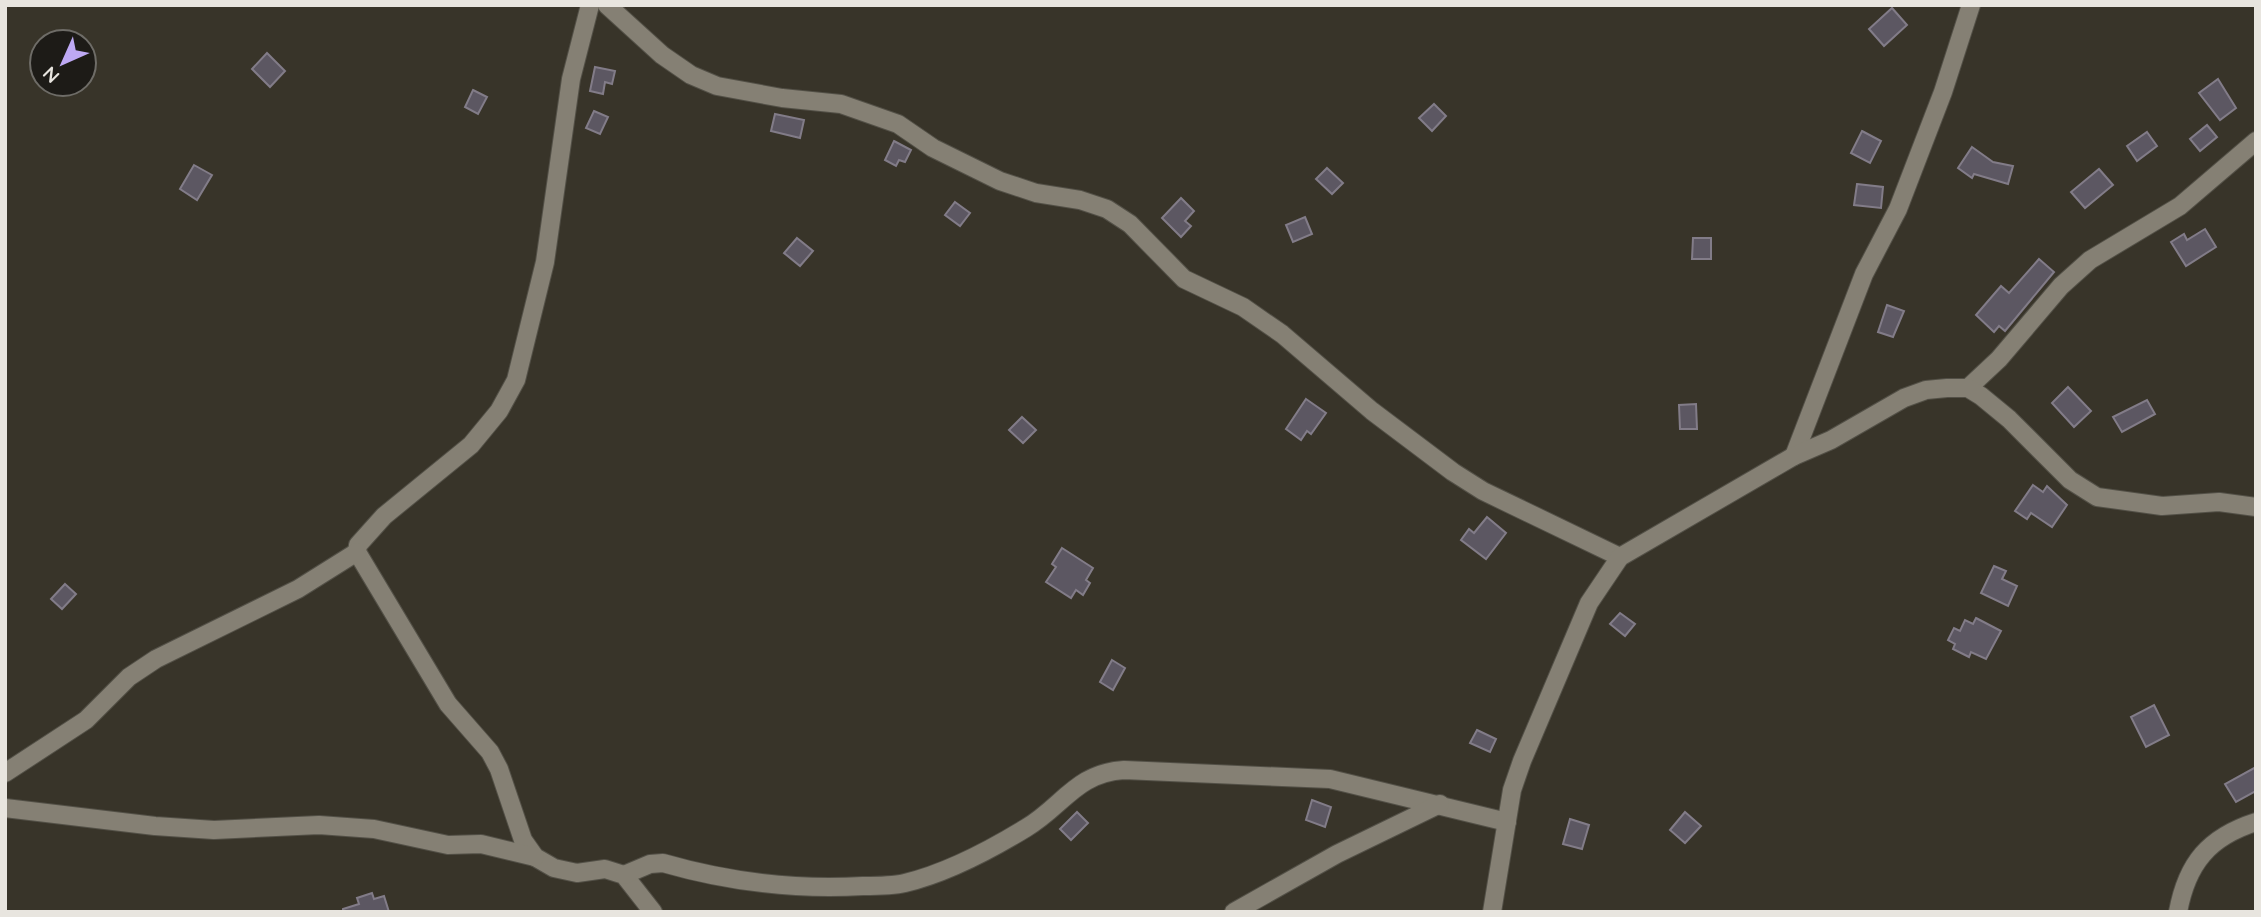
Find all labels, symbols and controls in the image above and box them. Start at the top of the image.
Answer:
north arrow [28,28,98,98]
text: N [38,62,64,88]

